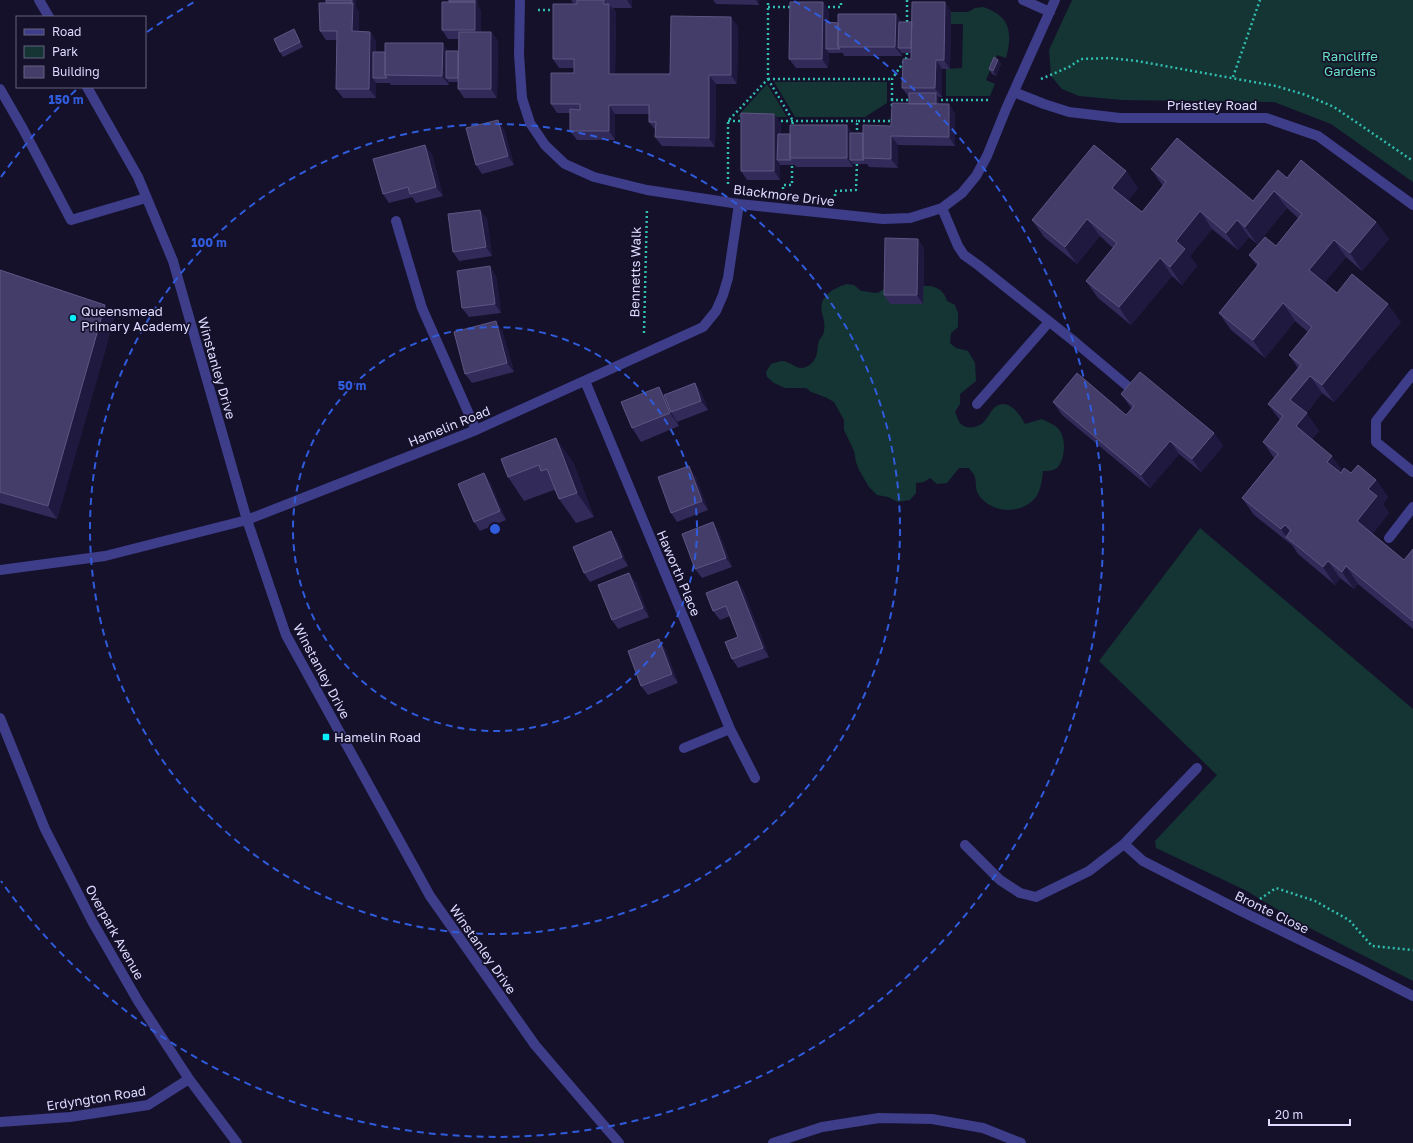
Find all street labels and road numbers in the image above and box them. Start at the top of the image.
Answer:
street label: Priestley Road [1167,97,1257,113]
street label: Blackmore Drive [732,181,836,209]
street label: Bennetts Walk [626,226,644,318]
street label: Winstanley Drive [195,315,239,421]
street label: Hamelin Road [406,402,492,450]
street label: Haworth Place [654,528,704,618]
street label: Winstanley Drive [290,621,354,721]
street label: Overpark Avenue [82,882,148,982]
street label: Bronte Close [1232,887,1312,937]
street label: Winstanley Drive [446,901,520,997]
street label: Erdyngton Road [45,1082,147,1114]

